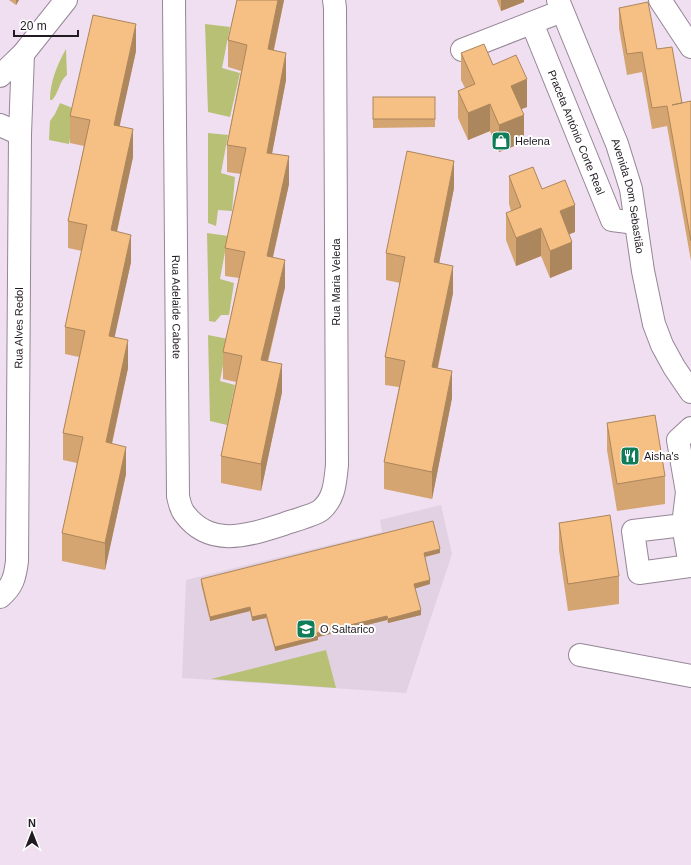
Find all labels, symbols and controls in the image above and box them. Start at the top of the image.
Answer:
scale bar [14,12,78,38]
text: 20 m [20,19,47,33]
street label: Praceta António Corte Real [546,68,607,196]
shop icon: Helena [490,130,512,152]
place label: Helena [515,135,551,147]
street label: Avenida Dom Sebastião [609,137,646,254]
street label: Rua Maria Veleda [330,237,342,326]
street label: Rua Adelaide Cabete [170,255,183,359]
street label: Rua Alves Redol [12,287,25,369]
restaurant icon: Aisha's [619,445,641,467]
place label: Aisha's [644,450,680,462]
school or university icon: O Saltarico [295,618,317,640]
place label: O Saltarico [320,623,374,635]
north arrow [12,813,52,853]
text: N [28,817,36,829]

